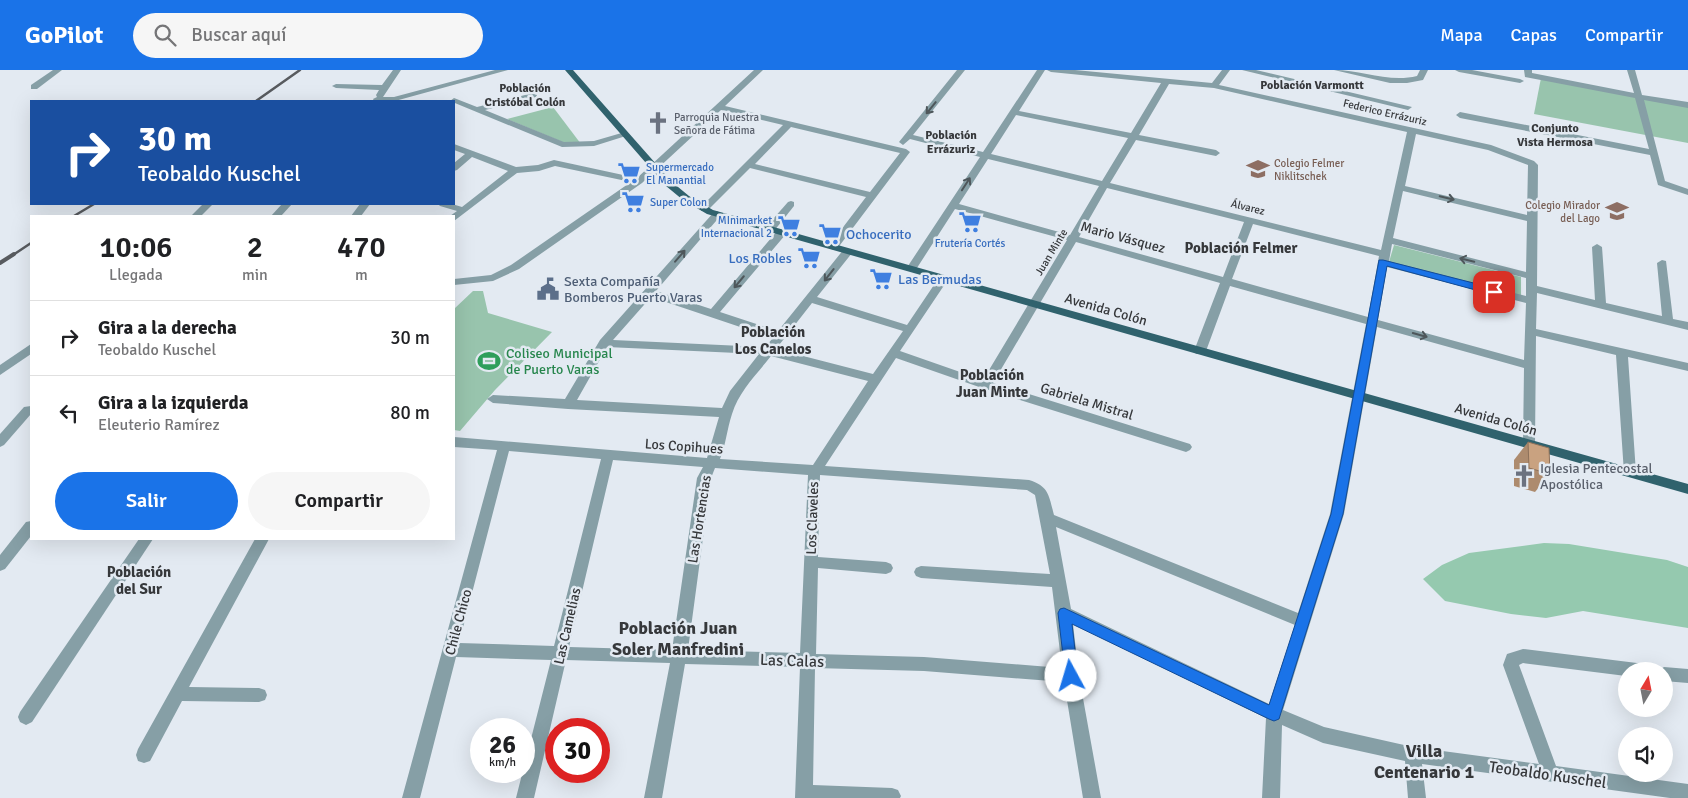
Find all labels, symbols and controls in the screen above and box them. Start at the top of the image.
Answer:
search box [133,13,483,58]
text: GoPilot [25,20,103,50]
icon: search [151,21,179,49]
text: Buscar aquí [191,23,286,47]
text: Mapa [1440,24,1483,46]
text: Capas [1511,24,1557,46]
text: Compartir [1585,24,1663,46]
district label: Población Varmontt [1260,78,1364,93]
district label: Población Cristóbal Colón [485,81,566,110]
street label: Federico Errázuriz [1342,97,1428,128]
one-way arrow [925,101,936,114]
church icon: Parroquia Nuestra Señora de Fátima [645,110,671,136]
place label: Parroquia Nuestra Señora de Fátima [674,111,760,137]
text: 30 m [138,117,212,160]
icon: right [55,120,120,185]
district label: Conjunto Vista Hermosa [1517,121,1593,150]
district label: Población Errázuriz [925,128,977,157]
school or university icon: Colegio Felmer Niklitschek [1245,156,1271,182]
place label: Colegio Felmer Niklitschek [1274,157,1344,183]
text: Teobaldo Kuschel [138,160,301,187]
supermarket icon: Supermercado El Manantial [616,160,642,186]
place label: Supermercado El Manantial [646,161,714,187]
one-way arrow [961,177,971,191]
supermarket icon: Super Colon [620,189,646,215]
one-way arrow [1438,194,1454,203]
place label: Super Colon [650,196,707,209]
street label: Álvarez [1230,196,1267,218]
school or university icon: Colegio Mirador del Lago [1604,198,1630,224]
place label: Colegio Mirador del Lago [1525,199,1600,225]
supermarket icon: Frutería Cortés [957,209,983,235]
supermarket icon: MInimarket Internacional 2 [776,213,802,239]
place label: MInimarket Internacional 2 [701,214,772,240]
street label: Mario Vásquez [1079,218,1167,257]
supermarket icon: Ochocerito [817,221,843,247]
place label: Ochocerito [846,226,911,243]
street label: Juan Minte [1032,227,1070,278]
text: 10:06 [99,229,173,266]
text: 2 [247,229,263,266]
text: 470 [337,229,386,266]
place label: Frutería Cortés [935,237,1006,250]
district label: Población Felmer [1185,239,1298,257]
supermarket icon: Los Robles [796,245,822,271]
one-way arrow [674,249,686,262]
place label: Los Robles [729,250,792,267]
one-way arrow [1460,255,1476,264]
text: Llegada [109,265,163,285]
text: min [242,265,268,285]
text: m [355,265,368,285]
supermarket icon: Las Bermudas [868,266,894,292]
one-way arrow [823,268,834,281]
place label: Las Bermudas [898,271,982,288]
pin [1473,271,1515,313]
place label: Sexta Compañía Bomberos Puerto Varas [564,273,703,306]
public building icon: Sexta Compañía Bomberos Puerto Varas [535,276,561,302]
one-way arrow [734,276,745,289]
icon: arrive [1480,278,1508,306]
street label: Avenida Colón [1063,290,1149,329]
text: Gira a la derecha [98,316,237,340]
district label: Población Los Canelos [735,323,812,358]
icon: right [55,324,83,352]
text: 30 m [390,326,430,350]
one-way arrow [1411,331,1427,340]
text: Teobaldo Kuschel [98,340,216,360]
place label: Coliseo Municipal de Puerto Varas [506,345,613,378]
sports icon: Coliseo Municipal de Puerto Varas [476,348,502,374]
district label: Población Juan Minte [956,366,1028,401]
street label: Gabriela Mistral [1038,379,1135,424]
text: Gira a la izquierda [98,391,248,415]
icon: left [55,399,83,427]
street label: Avenida Colón [1453,400,1539,439]
text: 80 m [390,401,430,425]
text: Eleuterio Ramírez [98,415,220,435]
street label: Los Copihues [644,435,724,458]
place label: Iglesia Pentecostal Apostólica [1540,460,1653,493]
church icon: Iglesia Pentecostal Apostólica [1511,463,1537,489]
button: Salir [55,472,238,530]
button: Compartir [248,472,430,530]
street label: Las Hortencias [684,474,715,564]
street label: Los Claveles [803,481,822,555]
district label: Población del Sur [107,563,171,598]
street label: Las Camelias [550,586,585,666]
street label: Chile Chico [442,587,475,657]
district label: Población Juan Soler Manfredini [612,617,744,660]
position arrow [1044,649,1096,701]
street label: Las Calas [759,650,824,672]
north arrow [1618,662,1672,718]
map controls [1618,662,1673,782]
speed limit sign: 30 [545,718,610,783]
button: sound [1618,727,1673,782]
text: 26 [489,729,516,760]
district label: Villa Centenario 1 [1374,740,1474,783]
text: km/h [489,755,516,770]
street label: Teobaldo Kuschel [1488,757,1608,793]

